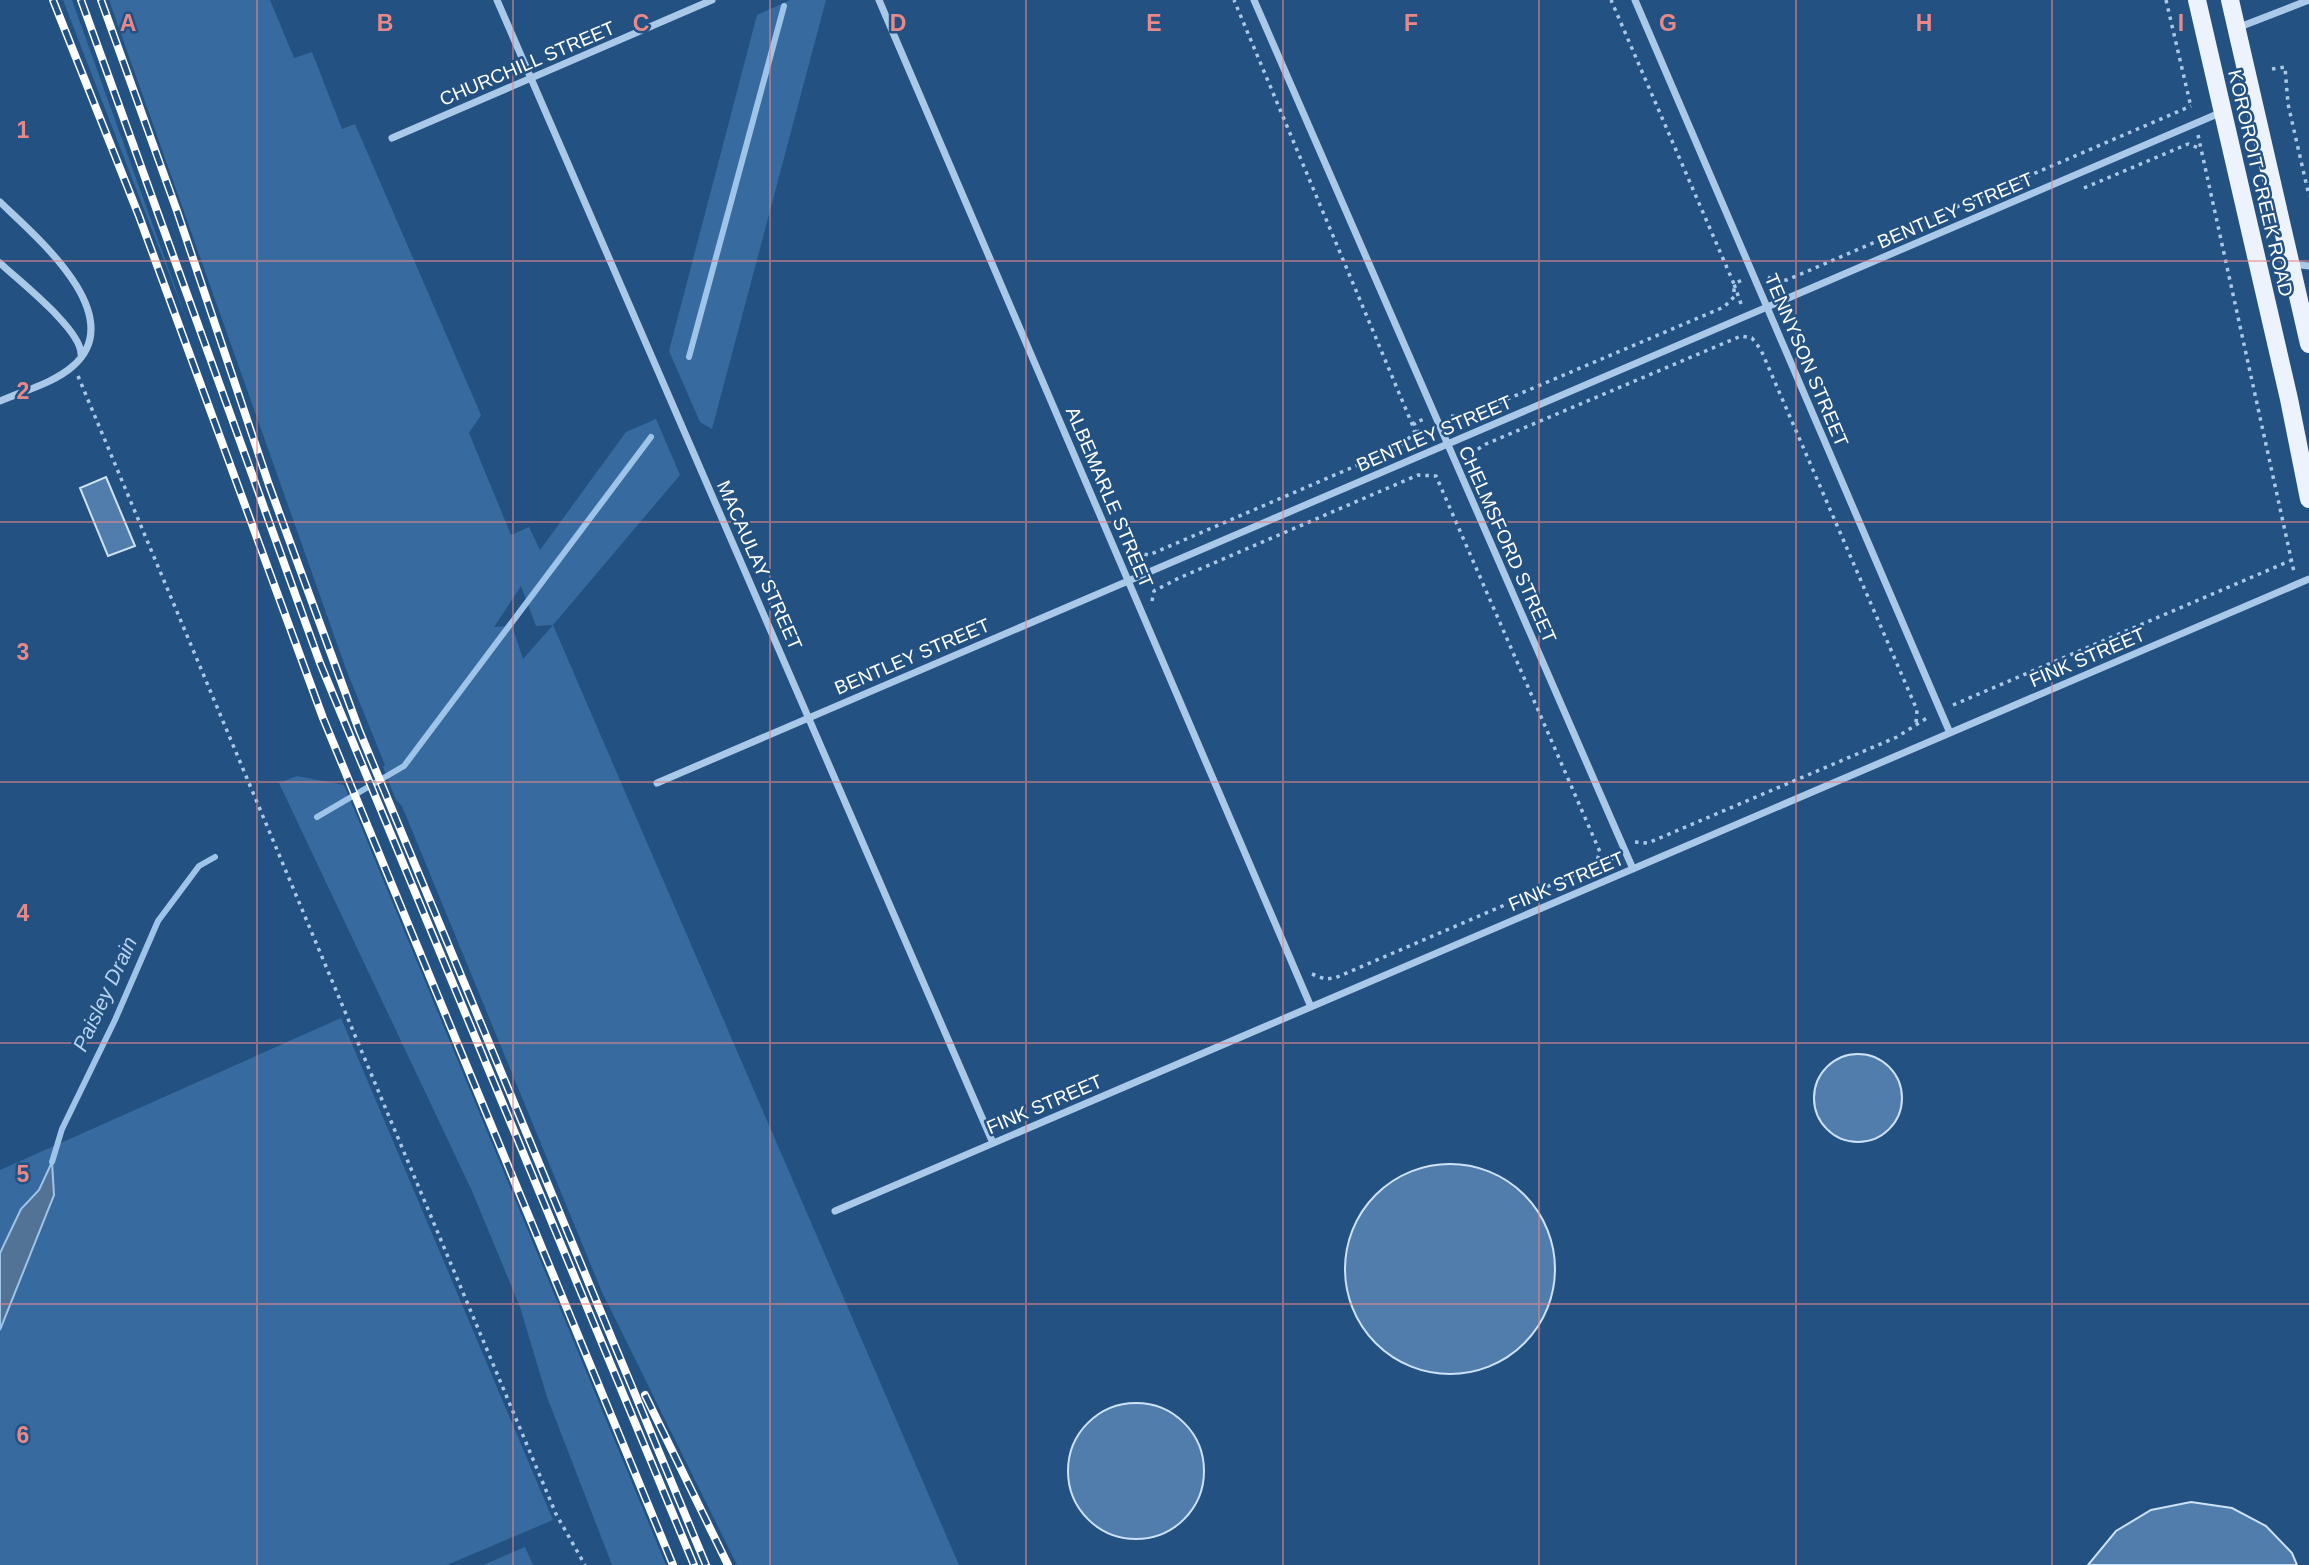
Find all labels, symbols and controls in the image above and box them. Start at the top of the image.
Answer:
text: A [120,10,136,36]
text: B [377,10,393,36]
text: C [633,10,649,36]
text: D [890,10,906,36]
text: E [1146,10,1162,36]
text: F [1404,10,1418,36]
text: G [1659,10,1677,36]
text: H [1916,10,1932,36]
text: I [2178,10,2184,36]
street label: CHURCHILL STREET [436,17,618,110]
street label: KOROROIT CREEK ROAD [2224,68,2297,298]
text: 1 [17,117,30,143]
street label: BENTLEY STREET [1874,168,2036,253]
street label: TENNYSON STREET [1761,271,1853,450]
text: 2 [17,378,29,404]
street label: BENTLEY STREET [1353,391,1515,476]
street label: ALBEMARLE STREET [1062,404,1157,591]
street label: CHELMSFORD STREET [1455,443,1561,646]
street label: MACAULAY STREET [713,477,807,653]
street label: BENTLEY STREET [831,614,993,699]
street label: FINK STREET [2026,624,2149,691]
text: 3 [17,639,29,665]
street label: FINK STREET [1505,848,1628,915]
text: 4 [17,900,30,926]
water label: Paisley Drain [68,933,141,1055]
street label: FINK STREET [983,1071,1106,1138]
text: 5 [17,1161,30,1187]
text: 6 [17,1422,29,1448]

